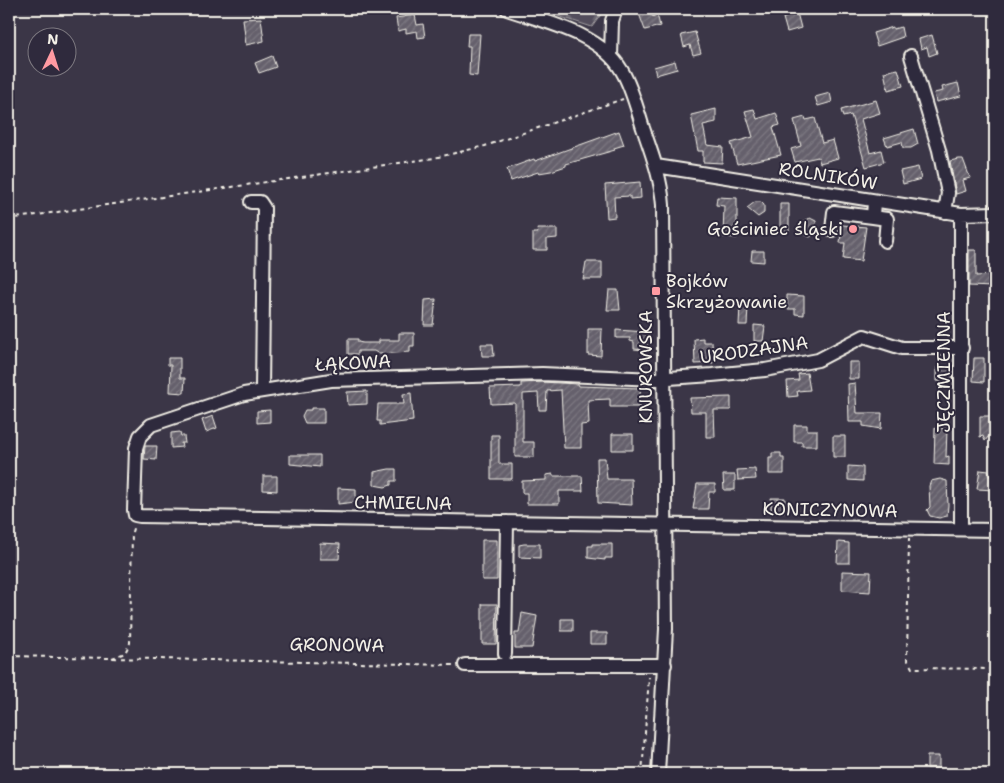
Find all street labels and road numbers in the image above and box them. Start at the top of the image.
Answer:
street label: ROLNIKÓW [777,156,879,196]
street label: KNUROWSKA [634,310,658,424]
street label: JĘCZMIENNA [932,311,956,433]
street label: URODZAJNA [698,331,810,369]
street label: ŁĄKOWA [313,349,392,377]
street label: CHMIELNA [354,490,452,516]
street label: KONICZYNOWA [762,497,898,523]
street label: GRONOWA [289,632,385,658]

